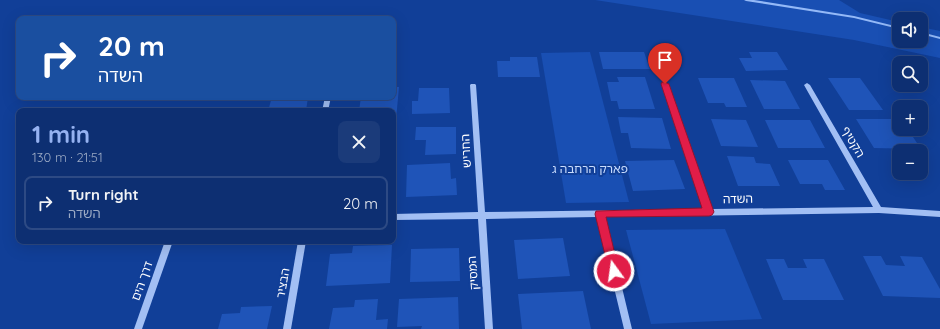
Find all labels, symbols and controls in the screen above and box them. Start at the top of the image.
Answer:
map controls [892,12,928,180]
button: sound [892,12,928,48]
text: 20 m [98,28,165,63]
icon: right [32,32,84,84]
pin [648,43,682,84]
icon: arrive [654,49,676,71]
button: search [892,56,928,92]
text: השדה [98,64,143,87]
button: + [892,100,928,136]
text: 1 min [32,119,90,149]
button: close [338,121,380,163]
street label: הקטיף [839,123,868,160]
street label: החריש [457,134,474,168]
button: − [892,144,928,180]
text: 130 m · 21:51 [32,149,103,165]
park label: פארק הרחבה ג [552,161,628,176]
text: Turn right [68,185,139,204]
street label: השדה [723,191,753,206]
icon: right [34,192,56,214]
text: 20 m [343,194,378,213]
text: השדה [68,205,101,221]
position arrow [593,250,635,292]
street label: המסיק [464,256,481,291]
street label: דרך הים [127,259,156,303]
street label: הבציר [272,267,293,299]

